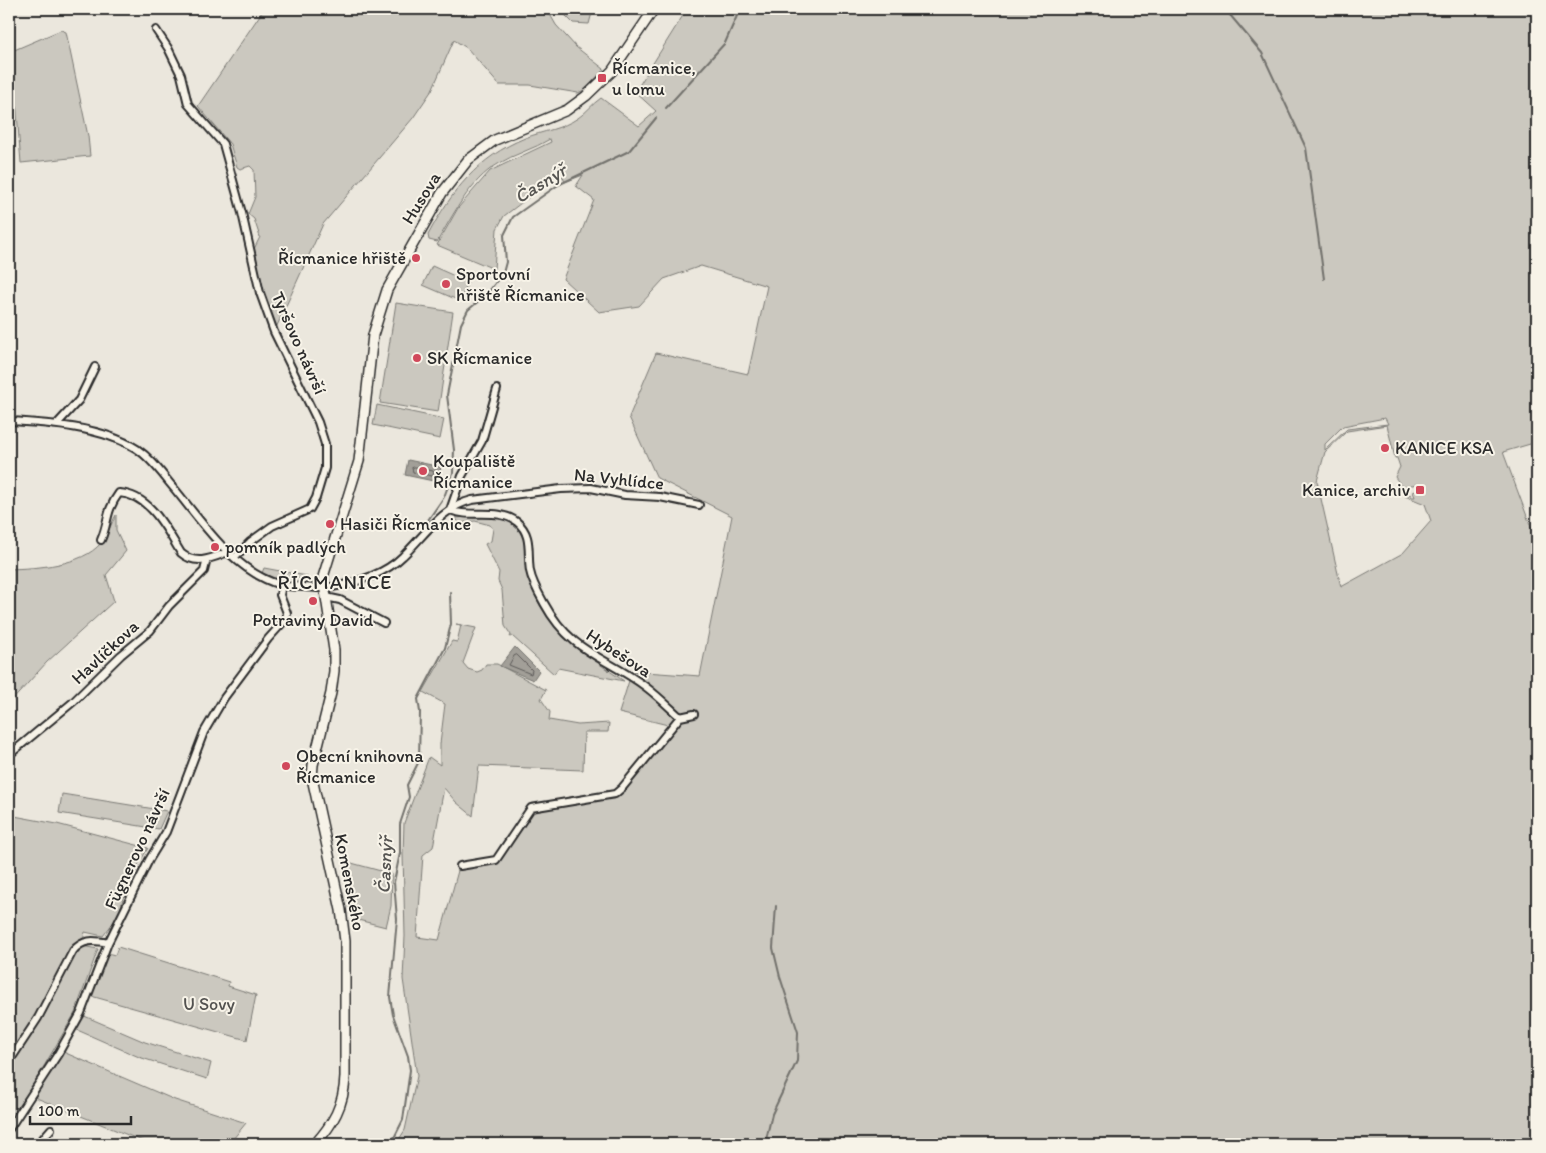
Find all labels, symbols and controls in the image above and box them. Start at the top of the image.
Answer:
place label: Řícmanice, u lomu [612,57,696,100]
marker: Řícmanice, u lomu [596,72,608,84]
water label: Časnýř [510,157,573,208]
street label: Husova [397,167,446,228]
place label: Řícmanice hřiště [278,247,406,269]
marker: Řícmanice hřiště [410,252,422,264]
place label: Sportovní hřiště Řícmanice [456,263,585,306]
marker: Sportovní hřiště Řícmanice [440,278,452,290]
street label: Tyršovo návrší [267,288,332,398]
place label: SK Řícmanice [427,347,532,369]
marker: SK Řícmanice [411,352,423,364]
place label: KANICE KSA [1395,437,1494,459]
marker: KANICE KSA [1379,442,1391,454]
place label: Koupaliště Řícmanice [433,450,515,493]
street label: Na Vyhlídce [573,463,665,495]
marker: Koupaliště Řícmanice [417,465,429,477]
place label: Kanice, archiv [1302,479,1411,501]
marker: Kanice, archiv [1414,484,1426,496]
place label: Hasiči Řícmanice [340,513,471,535]
marker: Hasiči Řícmanice [324,518,336,530]
place label: pomník padlých [225,536,346,558]
marker: pomník padlých [209,541,221,553]
district label: ŘÍCMANICE [278,570,392,594]
marker: Potraviny David [307,595,319,607]
place label: Potraviny David [252,609,374,631]
street label: Havlíčkova [67,615,144,689]
street label: Hybešova [582,624,656,683]
place label: Obecní knihovna Řícmanice [296,745,424,788]
marker: Obecní knihovna Řícmanice [280,760,292,772]
street label: Fügnerovo návrší [99,784,175,913]
street label: Komenského [330,832,370,932]
water label: Časnýř [372,833,398,894]
park label: U Sovy [183,993,236,1015]
scale bar [30,1093,131,1125]
text: 100 m [38,1102,80,1120]

